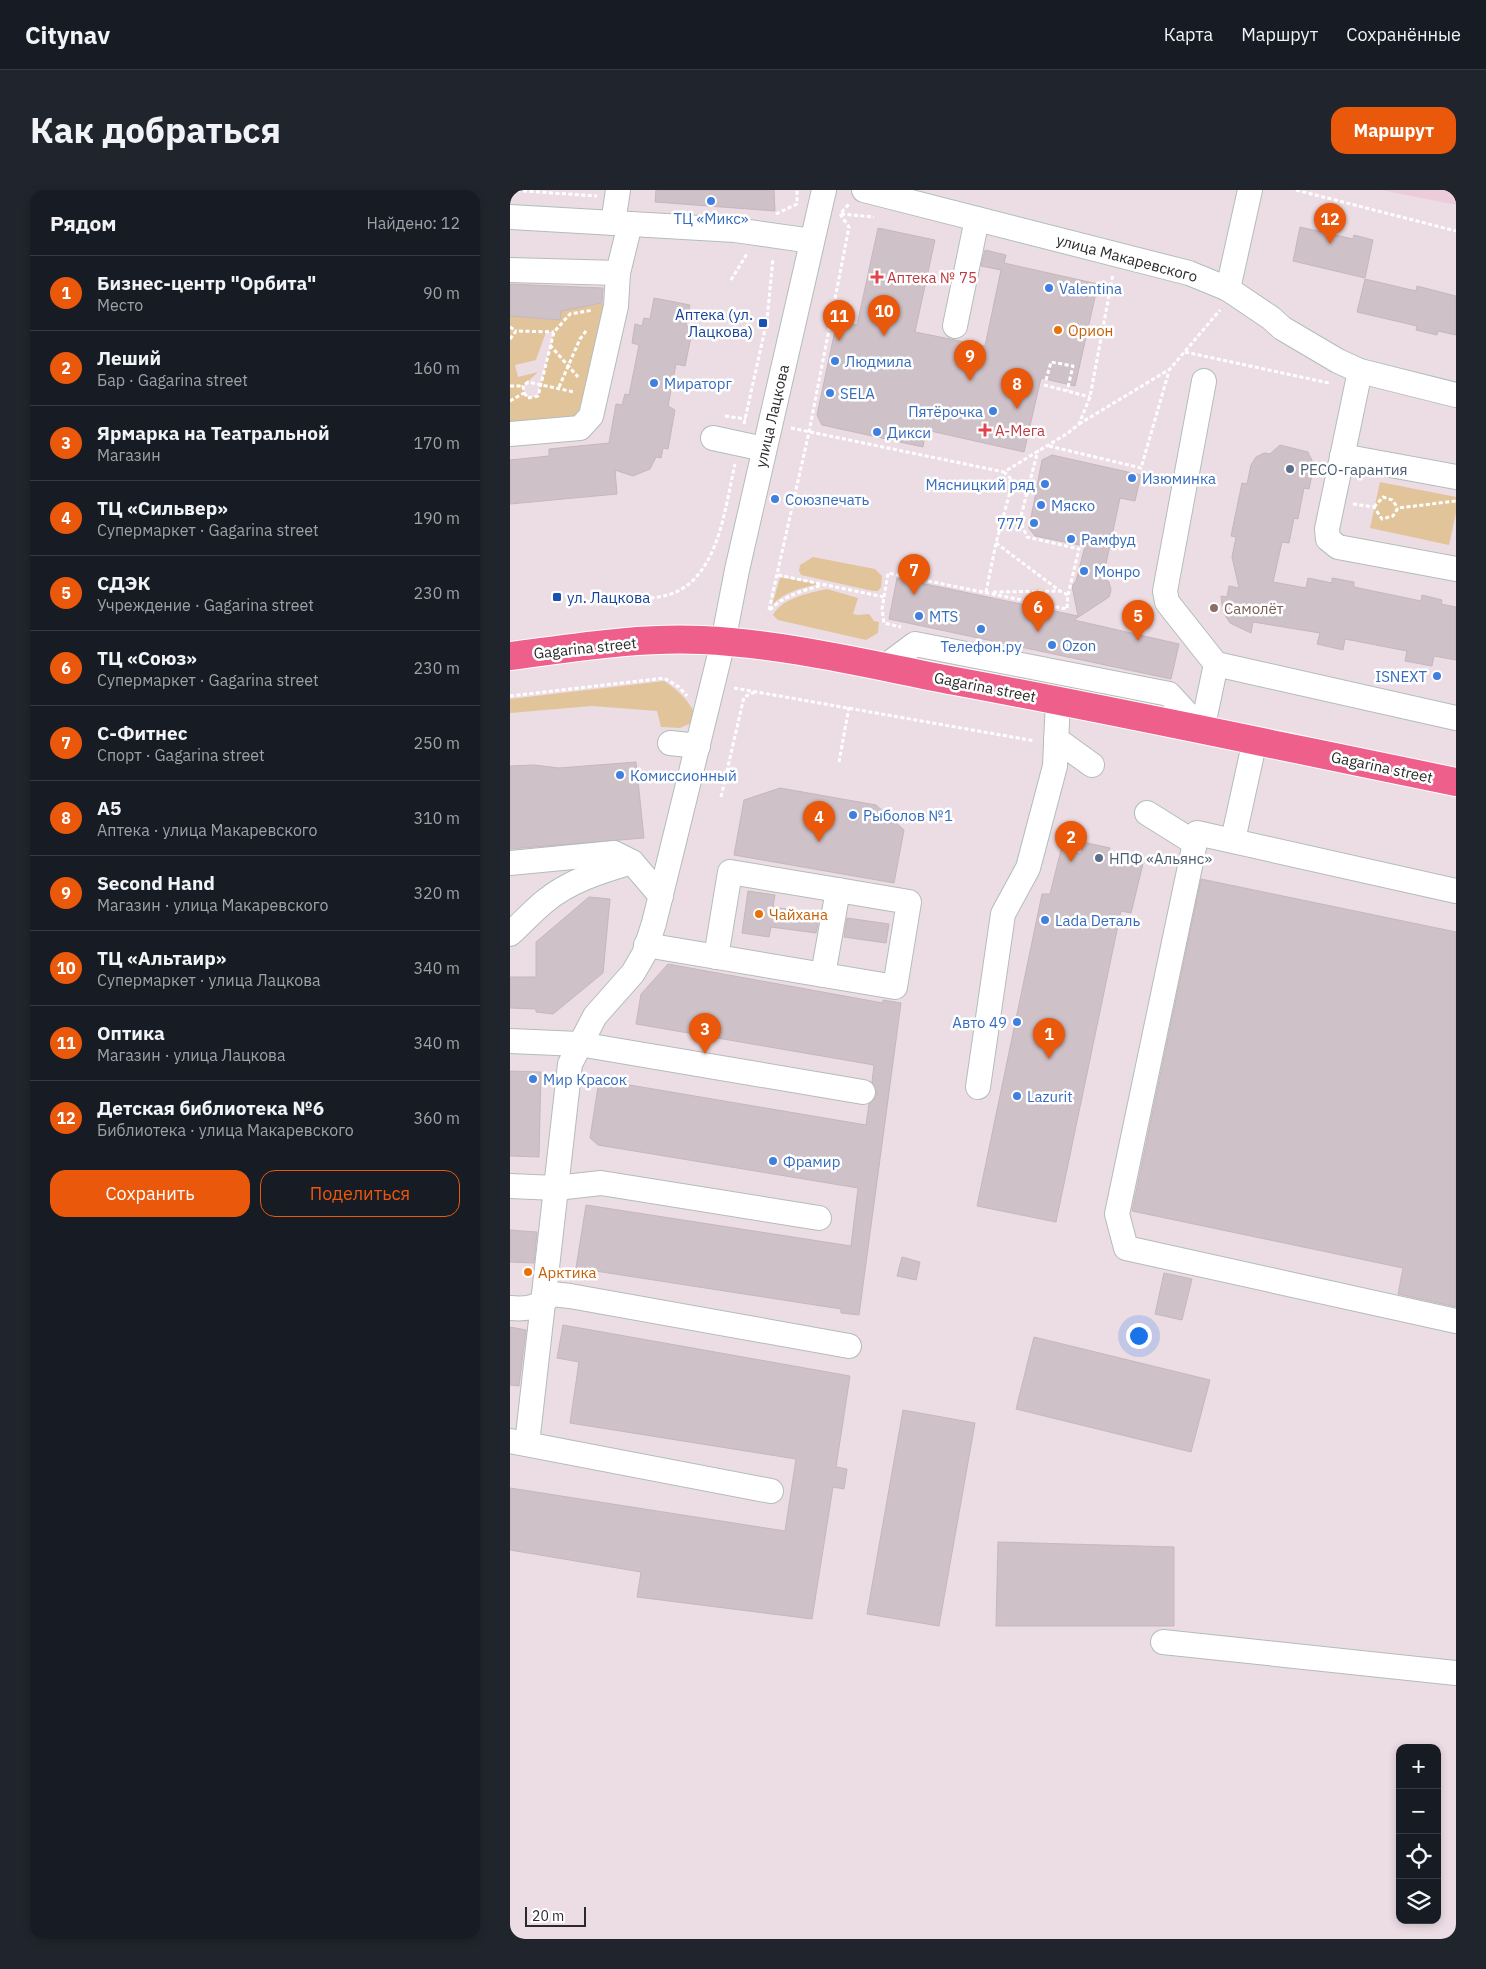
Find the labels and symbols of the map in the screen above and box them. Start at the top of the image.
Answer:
marker: ТЦ «Микс» [705,195,717,207]
pin: 12 [1314,203,1346,244]
place label: ТЦ «Микс» [673,209,749,228]
street label: улица Макаревского [1054,230,1200,286]
place label: Аптека № 75 [887,268,977,287]
marker: Аптека № 75 [871,271,883,283]
place label: Valentina [1059,279,1122,298]
marker: Valentina [1043,282,1055,294]
pin: 10 [868,295,900,336]
pin: 11 [823,300,855,341]
place label: Аптека (ул. Лацкова) [675,305,753,341]
marker: Аптека (ул. Лацкова) [757,317,769,329]
place label: Орион [1068,321,1113,340]
marker: Орион [1052,324,1064,336]
pin: 9 [954,340,986,381]
place label: Людмила [845,352,912,371]
marker: Людмила [829,355,841,367]
street label: улица Лацкова [751,363,793,469]
pin: 8 [1001,368,1033,409]
place label: Мираторг [664,374,732,393]
marker: Мираторг [648,377,660,389]
place label: SELA [840,384,875,403]
marker: SELA [824,387,836,399]
place label: Пятёрочка [908,402,983,421]
marker: Пятёрочка [987,405,999,417]
place label: А-Мега [995,421,1045,440]
place label: Дикси [887,423,931,442]
marker: А-Мега [979,424,991,436]
marker: Дикси [871,426,883,438]
place label: РЕСО-гарантия [1300,460,1408,479]
marker: РЕСО-гарантия [1284,463,1296,475]
place label: Изюминка [1142,469,1216,488]
marker: Изюминка [1126,472,1138,484]
place label: Мясницкий ряд [925,475,1035,494]
marker: Мясницкий ряд [1039,478,1051,490]
place label: Союзпечать [785,490,870,509]
marker: Союзпечать [769,493,781,505]
place label: Мяско [1051,496,1095,515]
marker: Мяско [1035,499,1047,511]
place label: 777 [997,514,1024,533]
marker: 777 [1028,517,1040,529]
place label: Рамфуд [1081,530,1136,549]
marker: Рамфуд [1065,533,1077,545]
pin: 7 [898,554,930,595]
place label: Монро [1094,562,1141,581]
marker: Монро [1078,565,1090,577]
place label: ул. Лацкова [567,588,650,607]
marker: ул. Лацкова [551,591,563,603]
pin: 6 [1022,591,1054,632]
place label: Самолёт [1224,599,1284,618]
pin: 5 [1122,600,1154,641]
marker: Самолёт [1208,602,1220,614]
place label: MTS [929,607,958,626]
marker: MTS [913,610,925,622]
marker: Телефон.ру [975,623,987,635]
street label: Gagarina street [533,633,637,663]
place label: Ozon [1062,636,1096,655]
place label: Телефон.ру [940,637,1022,656]
marker: Ozon [1046,639,1058,651]
place label: ISNEXT [1375,667,1427,686]
street label: Gagarina street [932,668,1038,706]
marker: ISNEXT [1431,670,1443,682]
street label: Gagarina street [1330,747,1434,787]
place label: Комиссионный [630,766,737,785]
marker: Комиссионный [614,769,626,781]
pin: 4 [803,801,835,842]
place label: Рыболов №1 [863,806,953,825]
marker: Рыболов №1 [847,809,859,821]
pin: 2 [1055,821,1087,862]
place label: НПФ «Альянс» [1109,849,1212,868]
marker: НПФ «Альянс» [1093,852,1105,864]
place label: Чайхана [769,905,828,924]
marker: Чайхана [753,908,765,920]
place label: Lada Dеталь [1055,911,1140,930]
marker: Lada Dеталь [1039,914,1051,926]
pin: 3 [689,1013,721,1054]
place label: Авто 49 [952,1013,1007,1032]
marker: Авто 49 [1011,1016,1023,1028]
pin: 1 [1033,1018,1065,1059]
place label: Мир Красок [543,1070,627,1089]
marker: Мир Красок [527,1073,539,1085]
place label: Lazurit [1027,1087,1073,1106]
marker: Lazurit [1011,1090,1023,1102]
place label: Фрамир [783,1152,840,1171]
marker: Фрамир [767,1155,779,1167]
place label: Арктика [538,1263,597,1282]
marker: Арктика [522,1266,534,1278]
your location [1126,1323,1152,1349]
scale bar [525,1904,586,1927]

